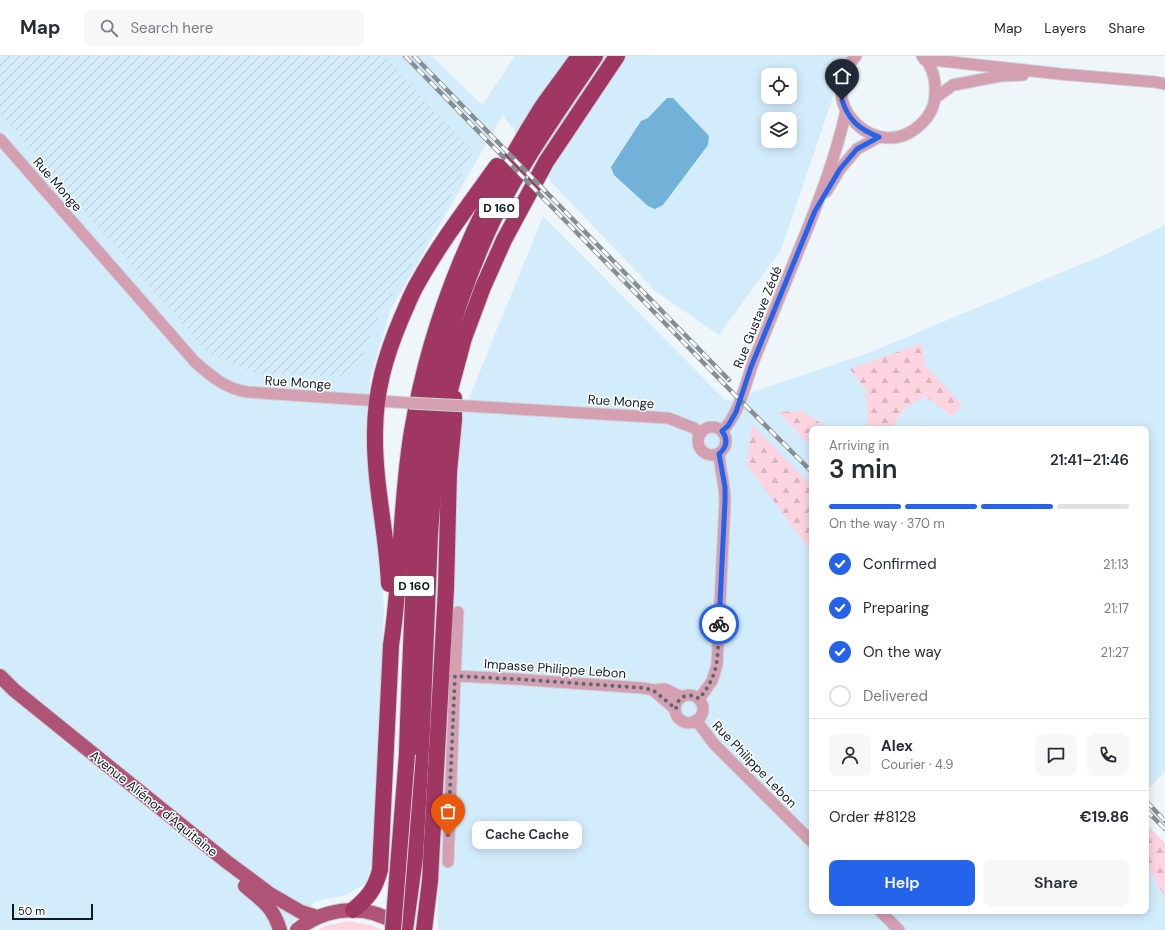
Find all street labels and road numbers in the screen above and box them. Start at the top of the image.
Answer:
street label: Rue Monge [29,154,86,215]
road number: D 160 [479,198,519,218]
street label: Rue Gustave Zédé [729,264,786,371]
street label: Rue Monge [264,372,332,393]
street label: Rue Monge [587,391,655,412]
road number: D 160 [394,576,434,596]
street label: Impasse Philippe Lebon [483,655,627,682]
street label: Rue Philippe Lebon [709,717,801,811]
street label: Avenue Aliénor d'Aquitaine [86,747,221,860]

